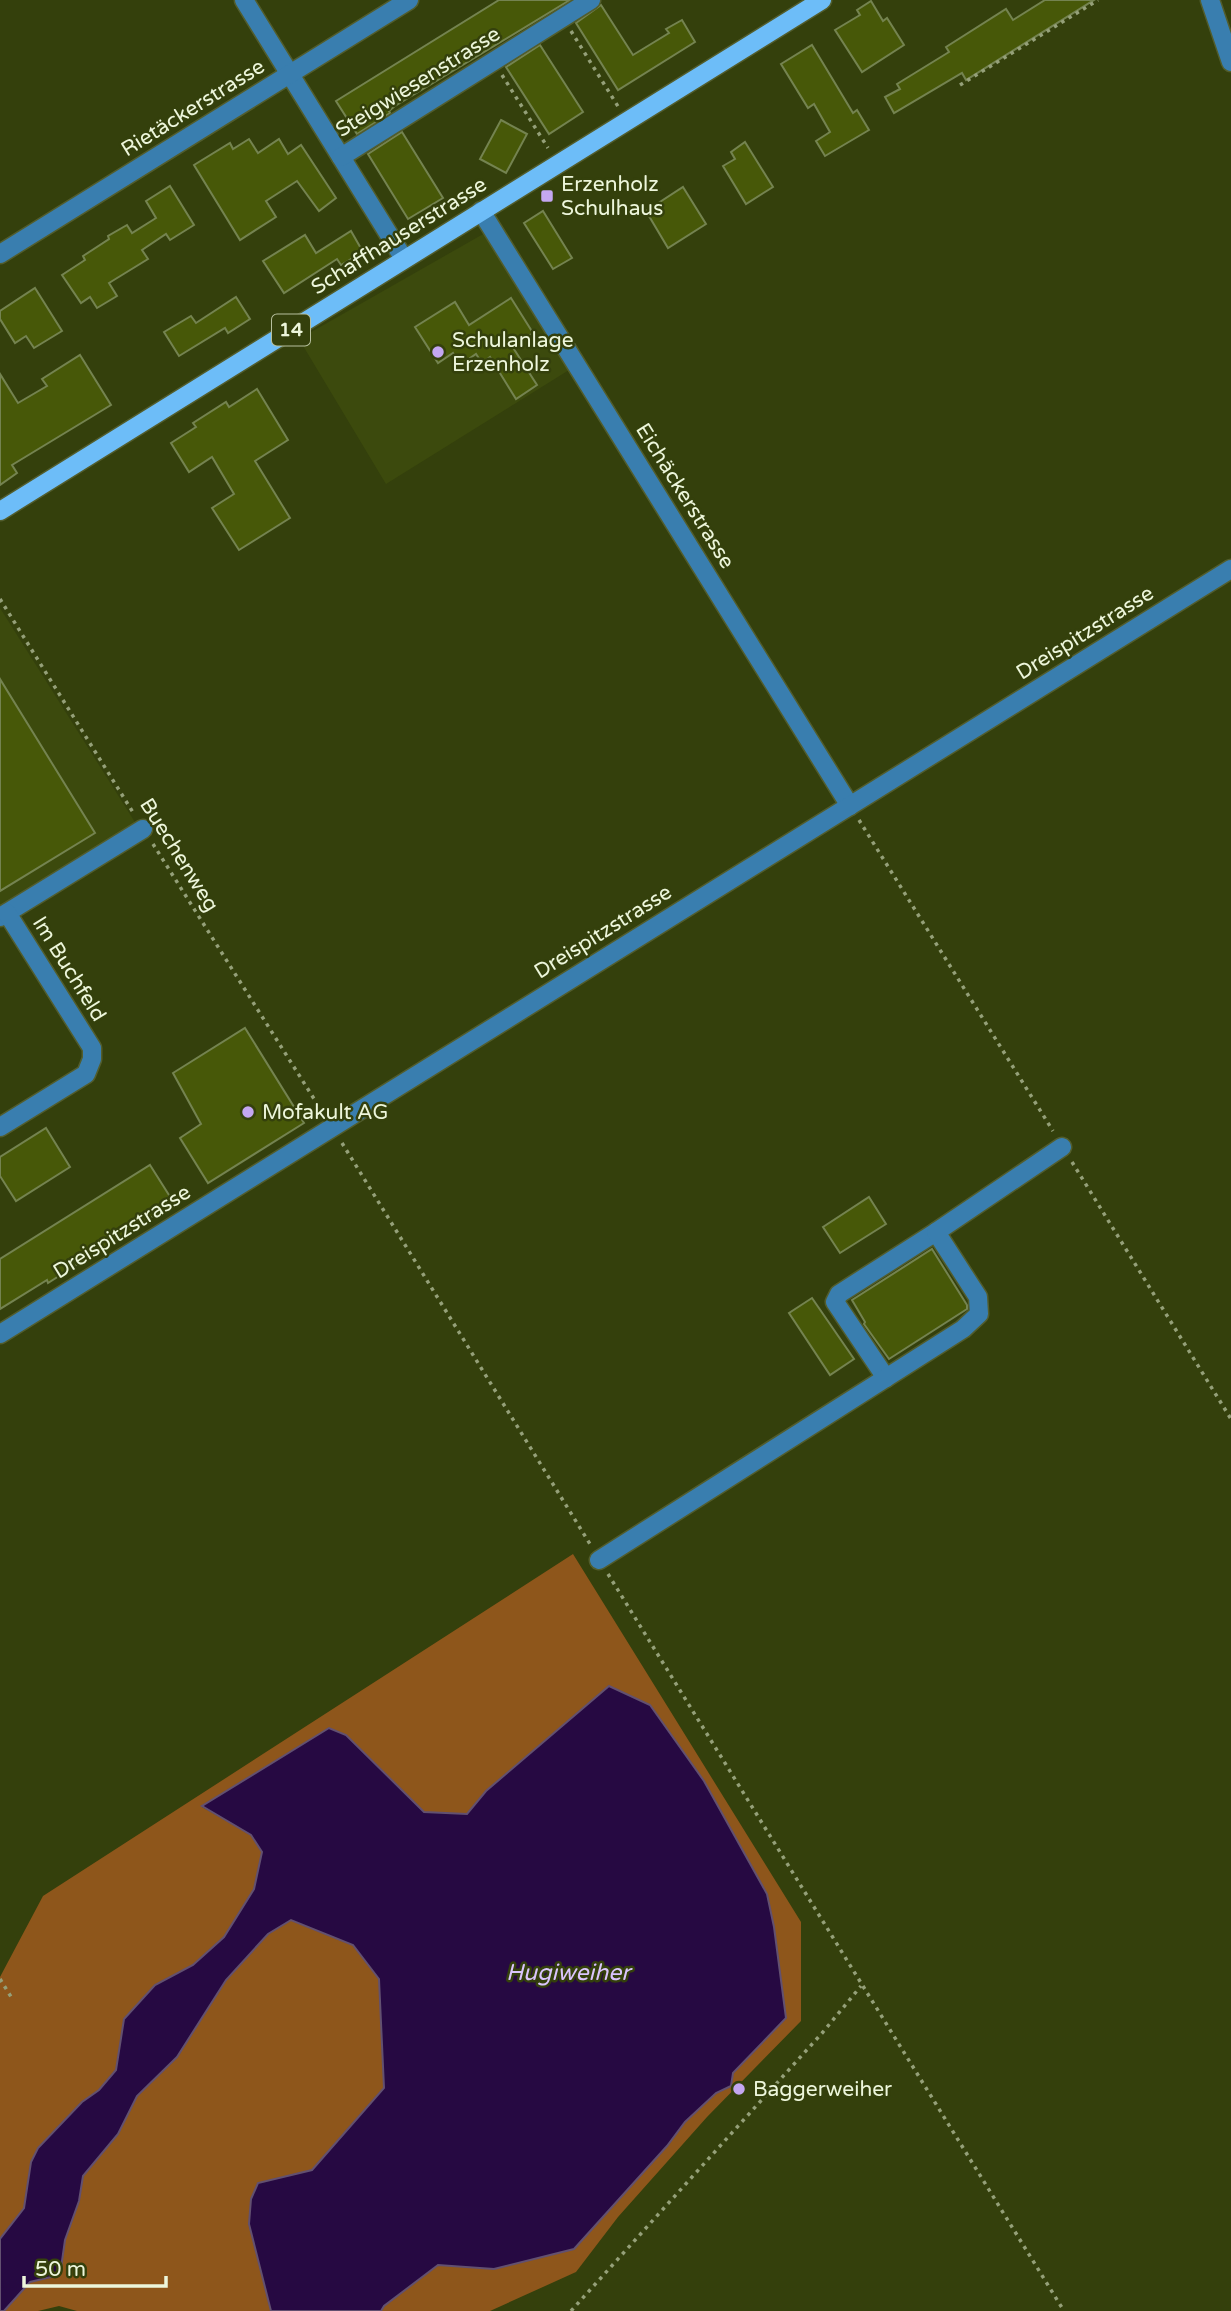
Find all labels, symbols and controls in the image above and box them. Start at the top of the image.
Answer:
street label: Steigwiesenstrasse [331,21,505,143]
street label: Rietäckerstrasse [117,54,269,162]
street label: Schaffhauserstrasse [307,172,491,300]
place label: Erzenholz Schulhaus [561,172,663,221]
marker: Erzenholz Schulhaus [539,188,555,204]
road number: 14 [272,314,310,346]
place label: Schulanlage Erzenholz [452,328,574,377]
marker: Schulanlage Erzenholz [430,344,446,360]
street label: Eichäckerstrasse [630,419,740,573]
street label: Dreispitzstrasse [1012,581,1158,685]
street label: Buechenweg [134,794,224,916]
street label: Dreispitzstrasse [530,880,676,984]
street label: Im Buchfeld [27,912,111,1026]
place label: Mofakult AG [262,1100,388,1125]
marker: Mofakult AG [240,1104,256,1120]
street label: Dreispitzstrasse [49,1180,195,1284]
water label: Hugiweiher [506,1959,633,1987]
place label: Baggerweiher [753,2077,892,2102]
marker: Baggerweiher [731,2081,747,2097]
scale bar [24,2244,166,2288]
text: 50 m [35,2257,86,2282]

